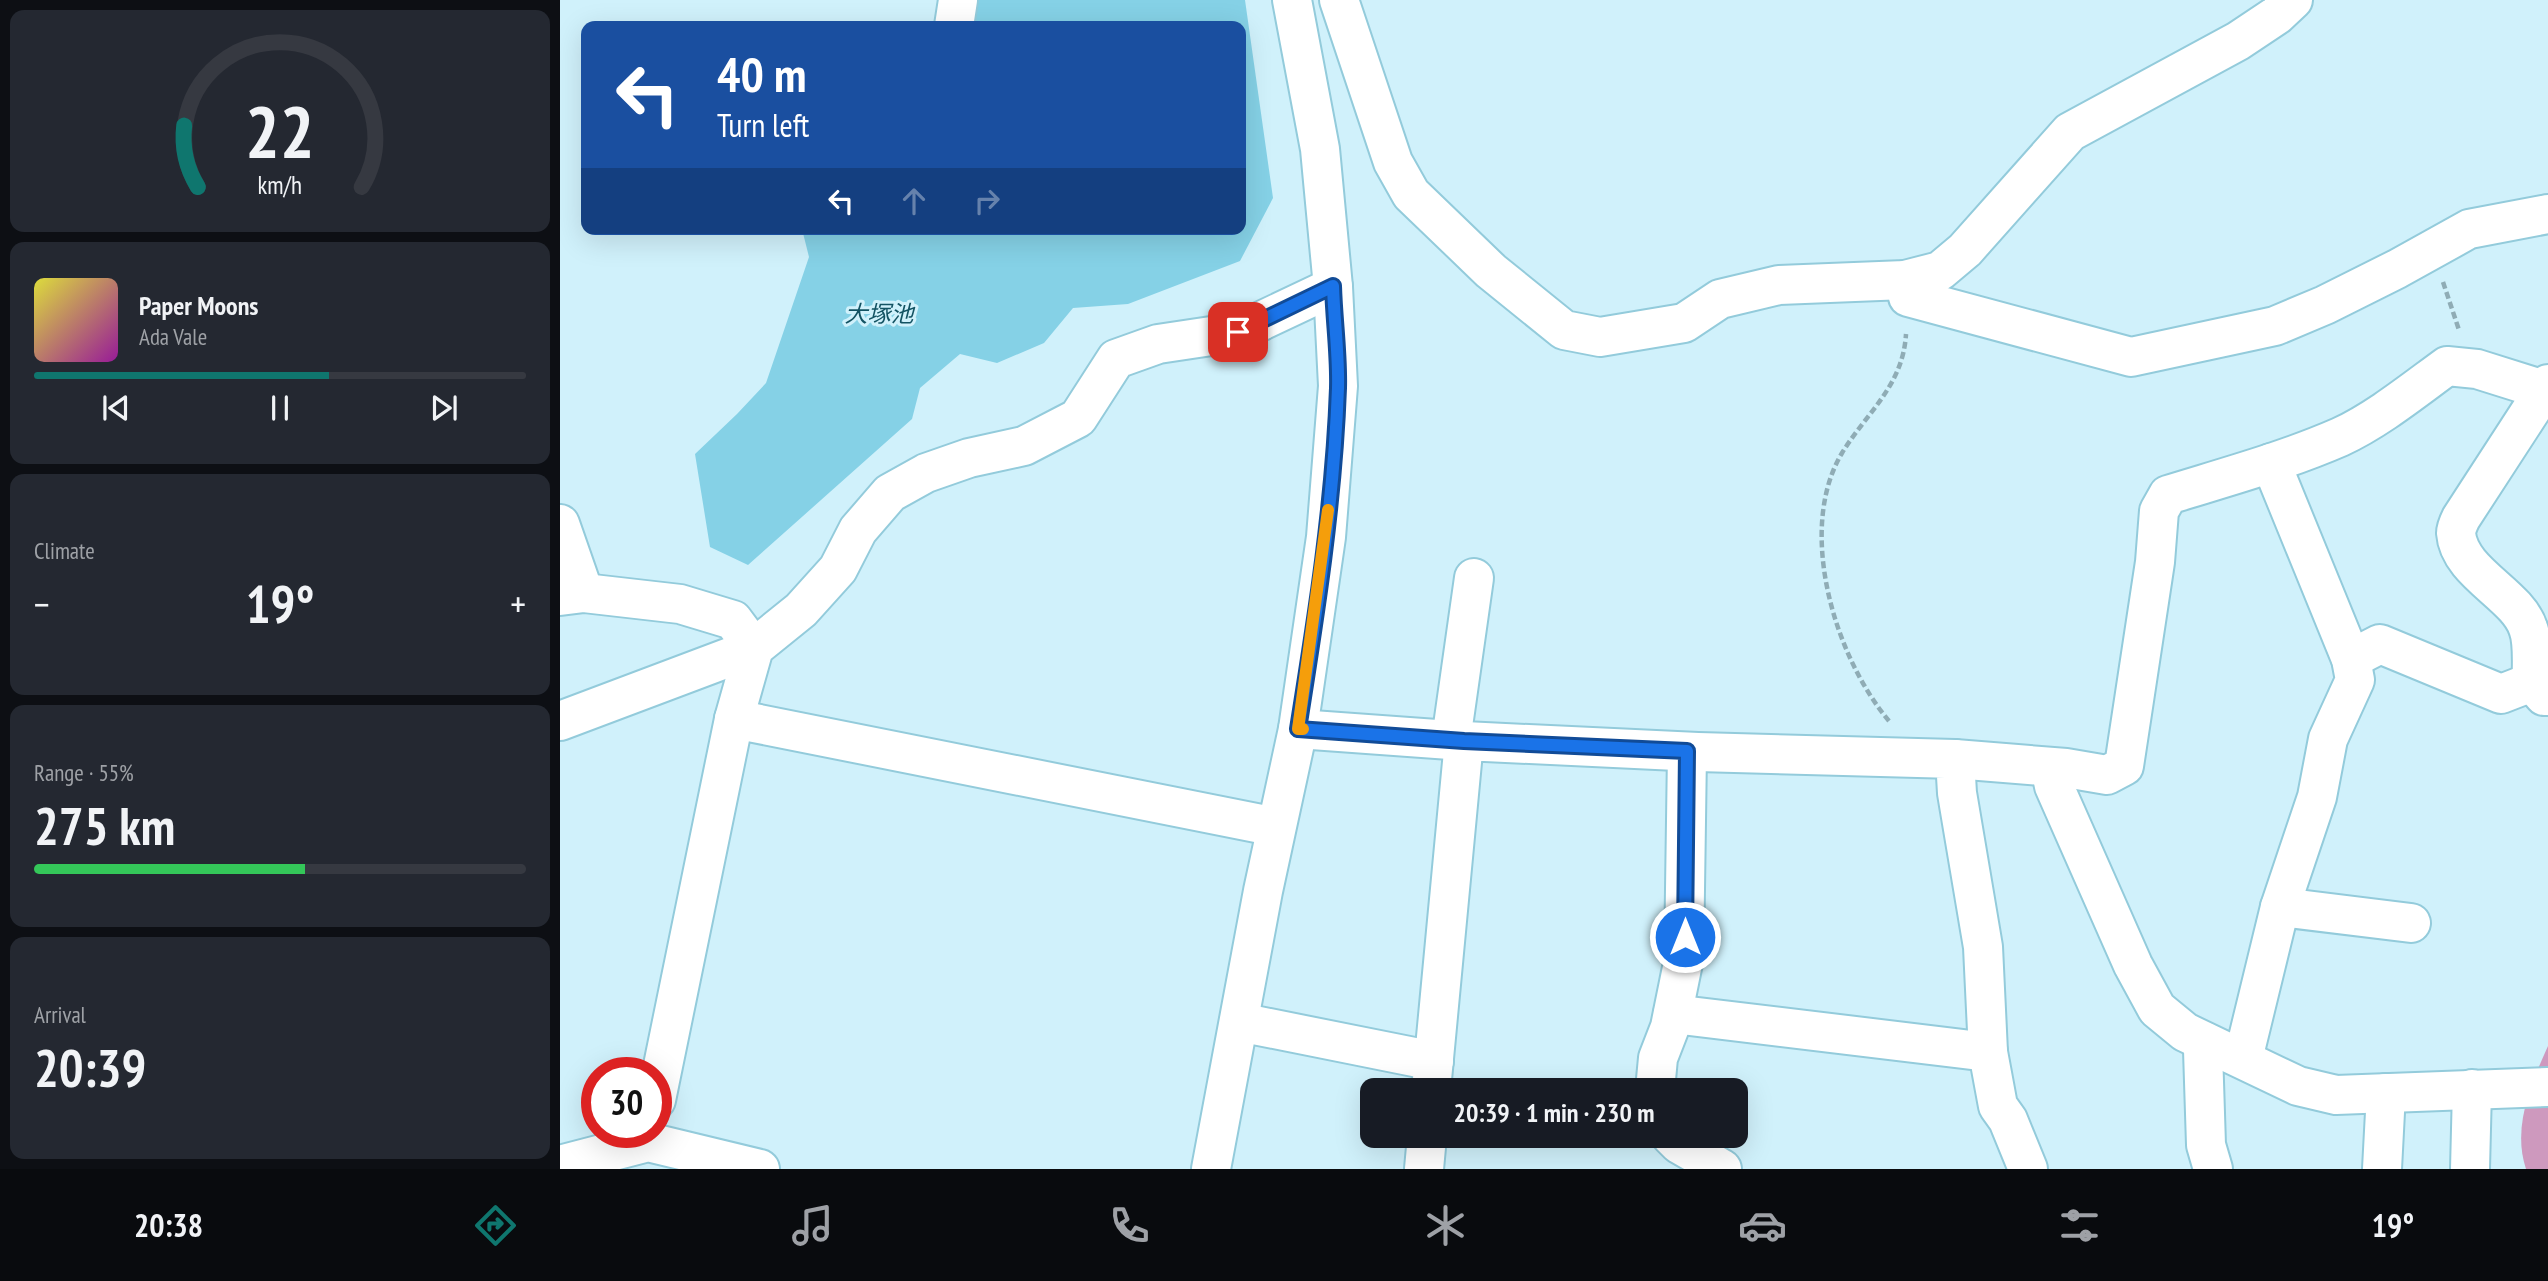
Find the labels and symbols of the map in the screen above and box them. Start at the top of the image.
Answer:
water label: 大塚池 [845,299,916,328]
pin [1208,302,1268,362]
position arrow [1648,900,1722,974]
speed limit sign: 30 [581,1057,672,1148]

